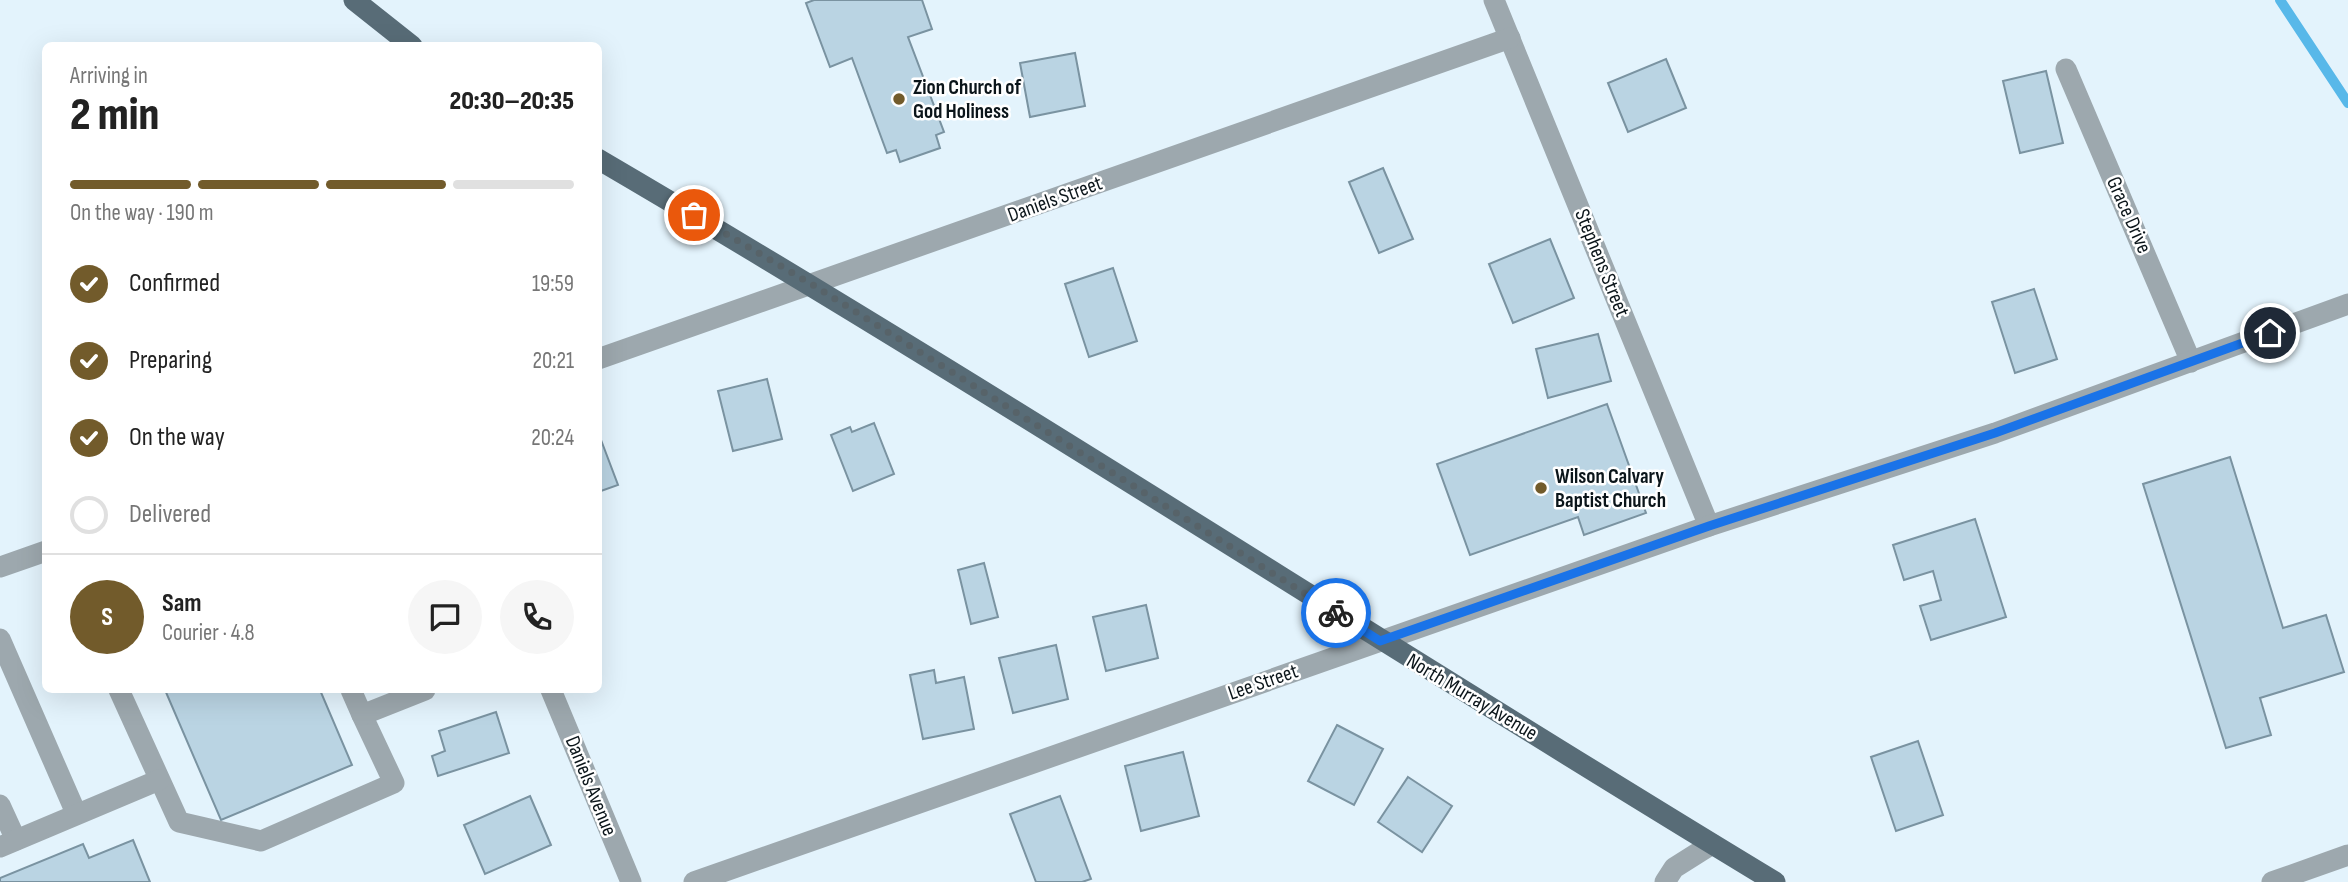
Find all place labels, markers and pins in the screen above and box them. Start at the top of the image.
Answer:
place label: Zion Church of God Holiness [913,75,1021,124]
marker: Zion Church of God Holiness [891,91,907,107]
pin [664,185,724,245]
pin [2240,303,2300,363]
place label: Wilson Calvary Baptist Church [1555,464,1666,513]
marker: Wilson Calvary Baptist Church [1533,480,1549,496]

